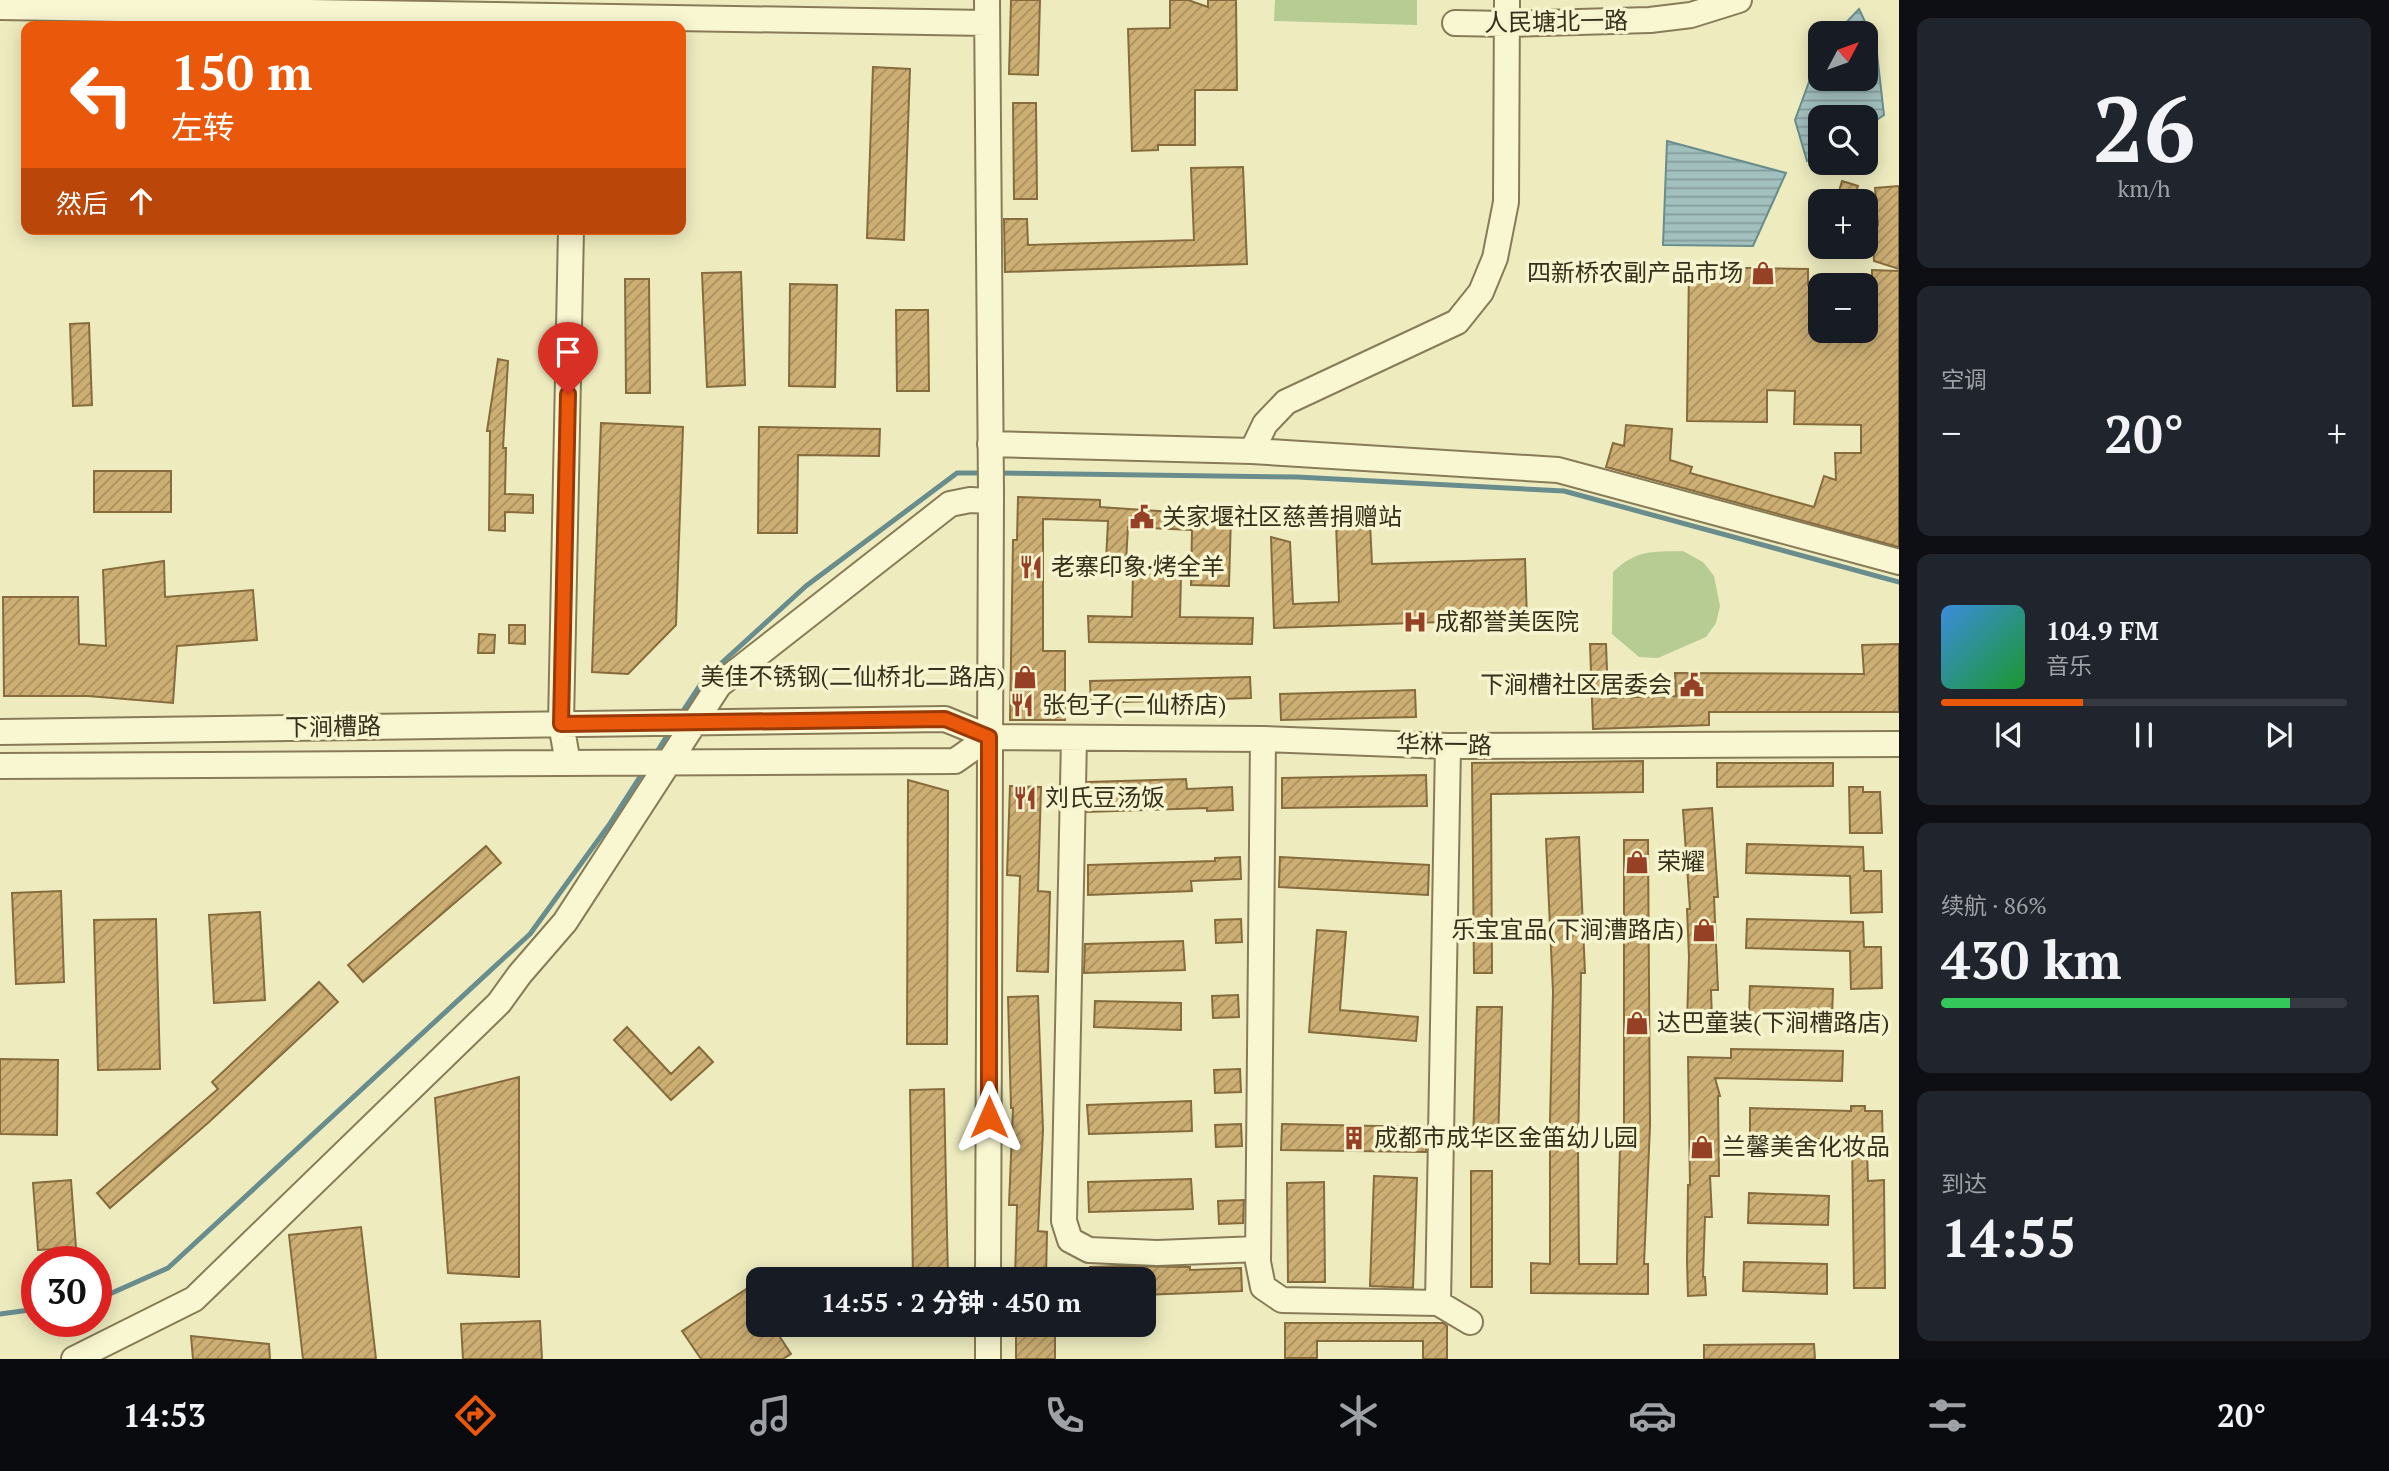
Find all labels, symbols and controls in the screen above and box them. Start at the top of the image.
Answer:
street label: 人民塘北一路 [1484,4,1628,38]
north arrow [1808,21,1878,91]
map controls [1808,21,1878,343]
text: 150 m [171,39,313,104]
icon: left [56,49,147,140]
text: 26 [2093,67,2195,188]
button: search [1808,105,1878,175]
text: 左转 [171,106,235,148]
text: km/h [2117,173,2171,204]
icon: ahead [122,182,160,220]
text: 然后 [56,186,108,220]
button: + [1808,189,1878,259]
place label: 四新桥农副产品市场 [1527,256,1743,288]
shop icon: 四新桥农副产品市场 [1749,259,1777,287]
button: − [1808,273,1878,343]
pin [538,322,598,394]
icon: arrive [549,333,587,371]
text: 空调 [1941,364,1987,395]
text: 20° [2104,399,2184,468]
text: − [1941,408,1961,458]
text: + [2327,408,2347,458]
place label: 关家堰社区慈善捐赠站 [1162,500,1402,532]
public building icon: 关家堰社区慈善捐赠站 [1128,503,1156,531]
place label: 老寨印象·烤全羊 [1051,550,1225,582]
restaurant icon: 老寨印象·烤全羊 [1017,553,1045,581]
place label: 成都誉美医院 [1435,605,1579,637]
hospital icon: 成都誉美医院 [1401,608,1429,636]
text: 104.9 FM [2046,613,2159,647]
text: 音乐 [2046,650,2092,681]
place label: 美佳不锈钢(二仙桥北二路店) [701,660,1005,692]
shop icon: 美佳不锈钢(二仙桥北二路店) [1011,663,1039,691]
place label: 下涧槽社区居委会 [1480,668,1672,700]
public building icon: 下涧槽社区居委会 [1678,671,1706,699]
place label: 张包子(二仙桥店) [1042,688,1226,720]
restaurant icon: 张包子(二仙桥店) [1008,691,1036,719]
street label: 下涧槽路 [285,709,381,743]
icon: previous [1990,716,2028,754]
icon: pause [2125,716,2163,754]
icon: next [2260,716,2298,754]
street label: 华林一路 [1396,727,1492,761]
place label: 刘氏豆汤饭 [1045,781,1165,813]
restaurant icon: 刘氏豆汤饭 [1011,784,1039,812]
place label: 荣耀 [1657,845,1705,877]
shop icon: 荣耀 [1623,848,1651,876]
text: 续航 · 86% [1941,890,2047,921]
place label: 乐宝宜品(下涧漕路店) [1452,913,1684,945]
shop icon: 乐宝宜品(下涧漕路店) [1690,916,1718,944]
text: 430 km [1941,925,2122,994]
place label: 达巴童装(下涧槽路店) [1657,1006,1889,1038]
shop icon: 达巴童装(下涧槽路店) [1623,1009,1651,1037]
position arrow [952,1080,1026,1154]
place label: 成都市成华区金笛幼儿园 [1374,1121,1638,1153]
building icon: 成都市成华区金笛幼儿园 [1340,1124,1368,1152]
place label: 兰馨美舍化妆品 [1722,1130,1890,1162]
shop icon: 兰馨美舍化妆品 [1688,1133,1716,1161]
text: 到达 [1941,1168,1987,1199]
text: 14:55 [1941,1203,2076,1272]
speed limit sign: 30 [21,1246,112,1337]
text: 14:55 · 2 分钟 · 450 m [821,1285,1081,1319]
icon: directions [451,1391,500,1440]
icon: music [746,1391,795,1440]
icon: phone [1040,1391,1089,1440]
icon: climate [1334,1391,1383,1440]
icon: car [1628,1391,1677,1440]
icon: filters [1923,1391,1972,1440]
text: 14:53 [123,1394,206,1436]
text: 20° [2217,1394,2266,1436]

